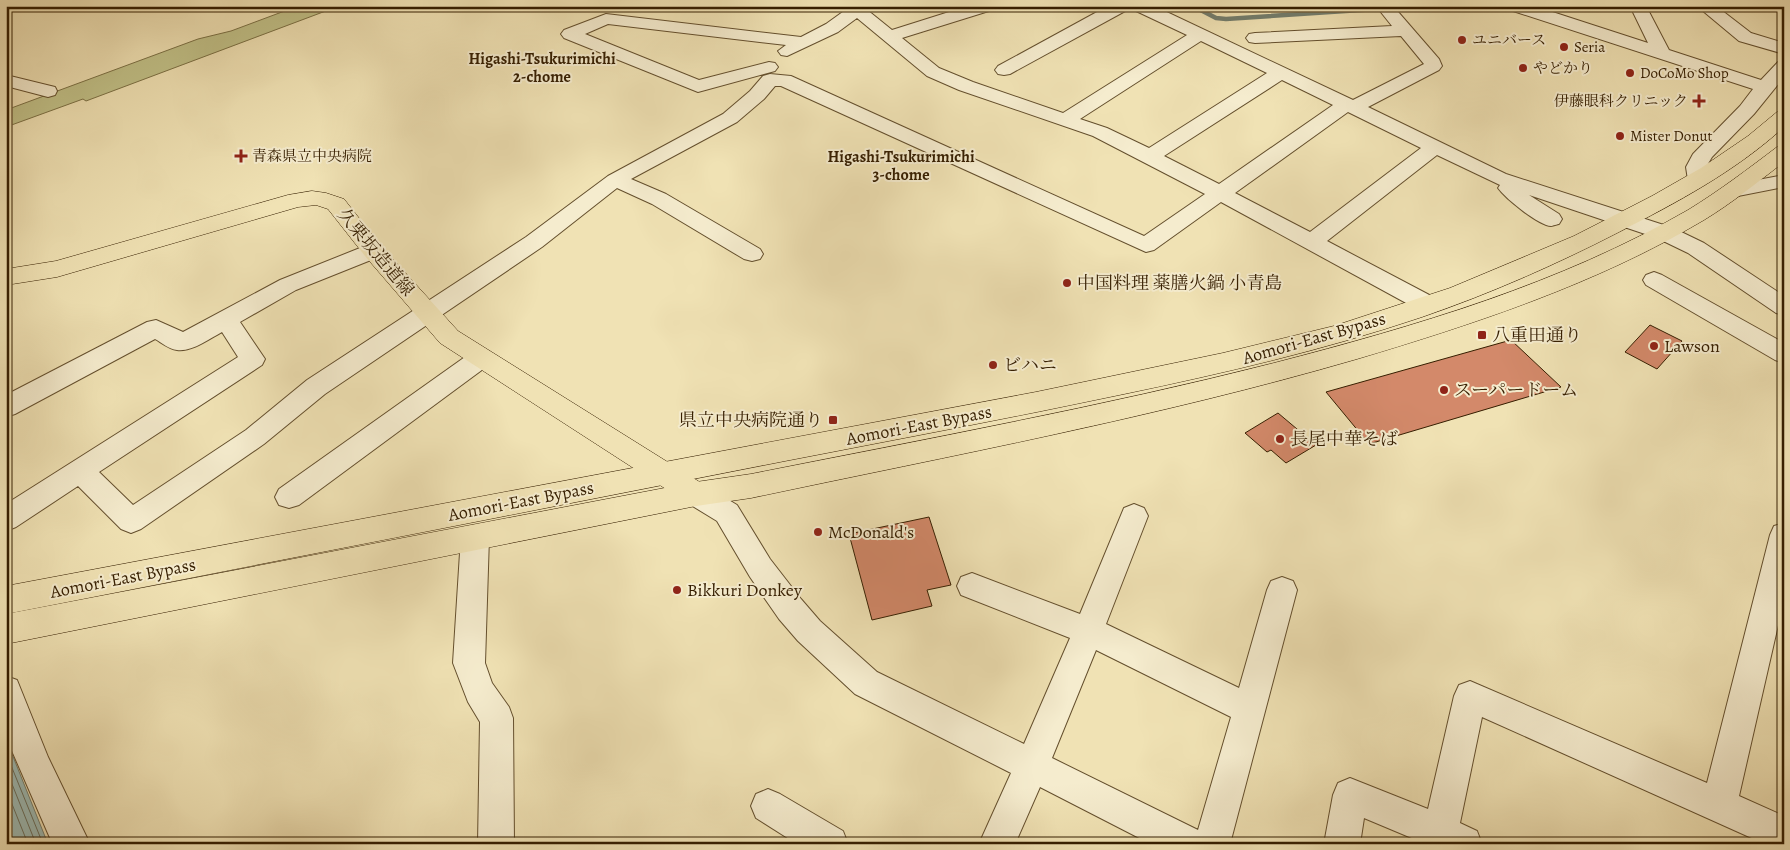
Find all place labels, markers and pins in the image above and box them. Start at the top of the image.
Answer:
place label: ユニバース [1472,30,1546,50]
marker: ユニバース [1456,34,1468,46]
place label: Seria [1574,37,1605,57]
marker: Seria [1558,41,1570,53]
place label: やどかり [1533,58,1593,78]
marker: やどかり [1517,62,1529,74]
place label: DoCoMo Shop [1640,63,1729,83]
marker: DoCoMo Shop [1624,67,1636,79]
place label: 伊藤眼科クリニック [1554,91,1688,111]
marker: 伊藤眼科クリニック [1692,94,1706,108]
place label: Mister Donut [1630,126,1713,146]
marker: Mister Donut [1614,130,1626,142]
place label: 青森県立中央病院 [252,146,372,166]
marker: 青森県立中央病院 [234,149,248,163]
place label: 中国料理 薬膳火鍋 小青島 [1077,271,1282,295]
marker: 中国料理 薬膳火鍋 小青島 [1061,277,1073,289]
place label: 八重田通り [1492,323,1582,347]
marker: 八重田通り [1476,329,1488,341]
place label: Lawson [1664,334,1720,358]
marker: Lawson [1648,340,1660,352]
place label: ビハニ [1003,353,1057,377]
marker: ビハニ [987,359,999,371]
place label: スーパードーム [1454,378,1578,402]
marker: スーパードーム [1438,384,1450,396]
place label: 県立中央病院通り [679,408,823,432]
marker: 県立中央病院通り [827,414,839,426]
place label: 長尾中華そば [1290,427,1398,451]
marker: 長尾中華そば [1274,433,1286,445]
place label: McDonald's [828,520,914,544]
marker: McDonald's [812,526,824,538]
place label: Bikkuri Donkey [687,578,803,602]
marker: Bikkuri Donkey [671,584,683,596]

